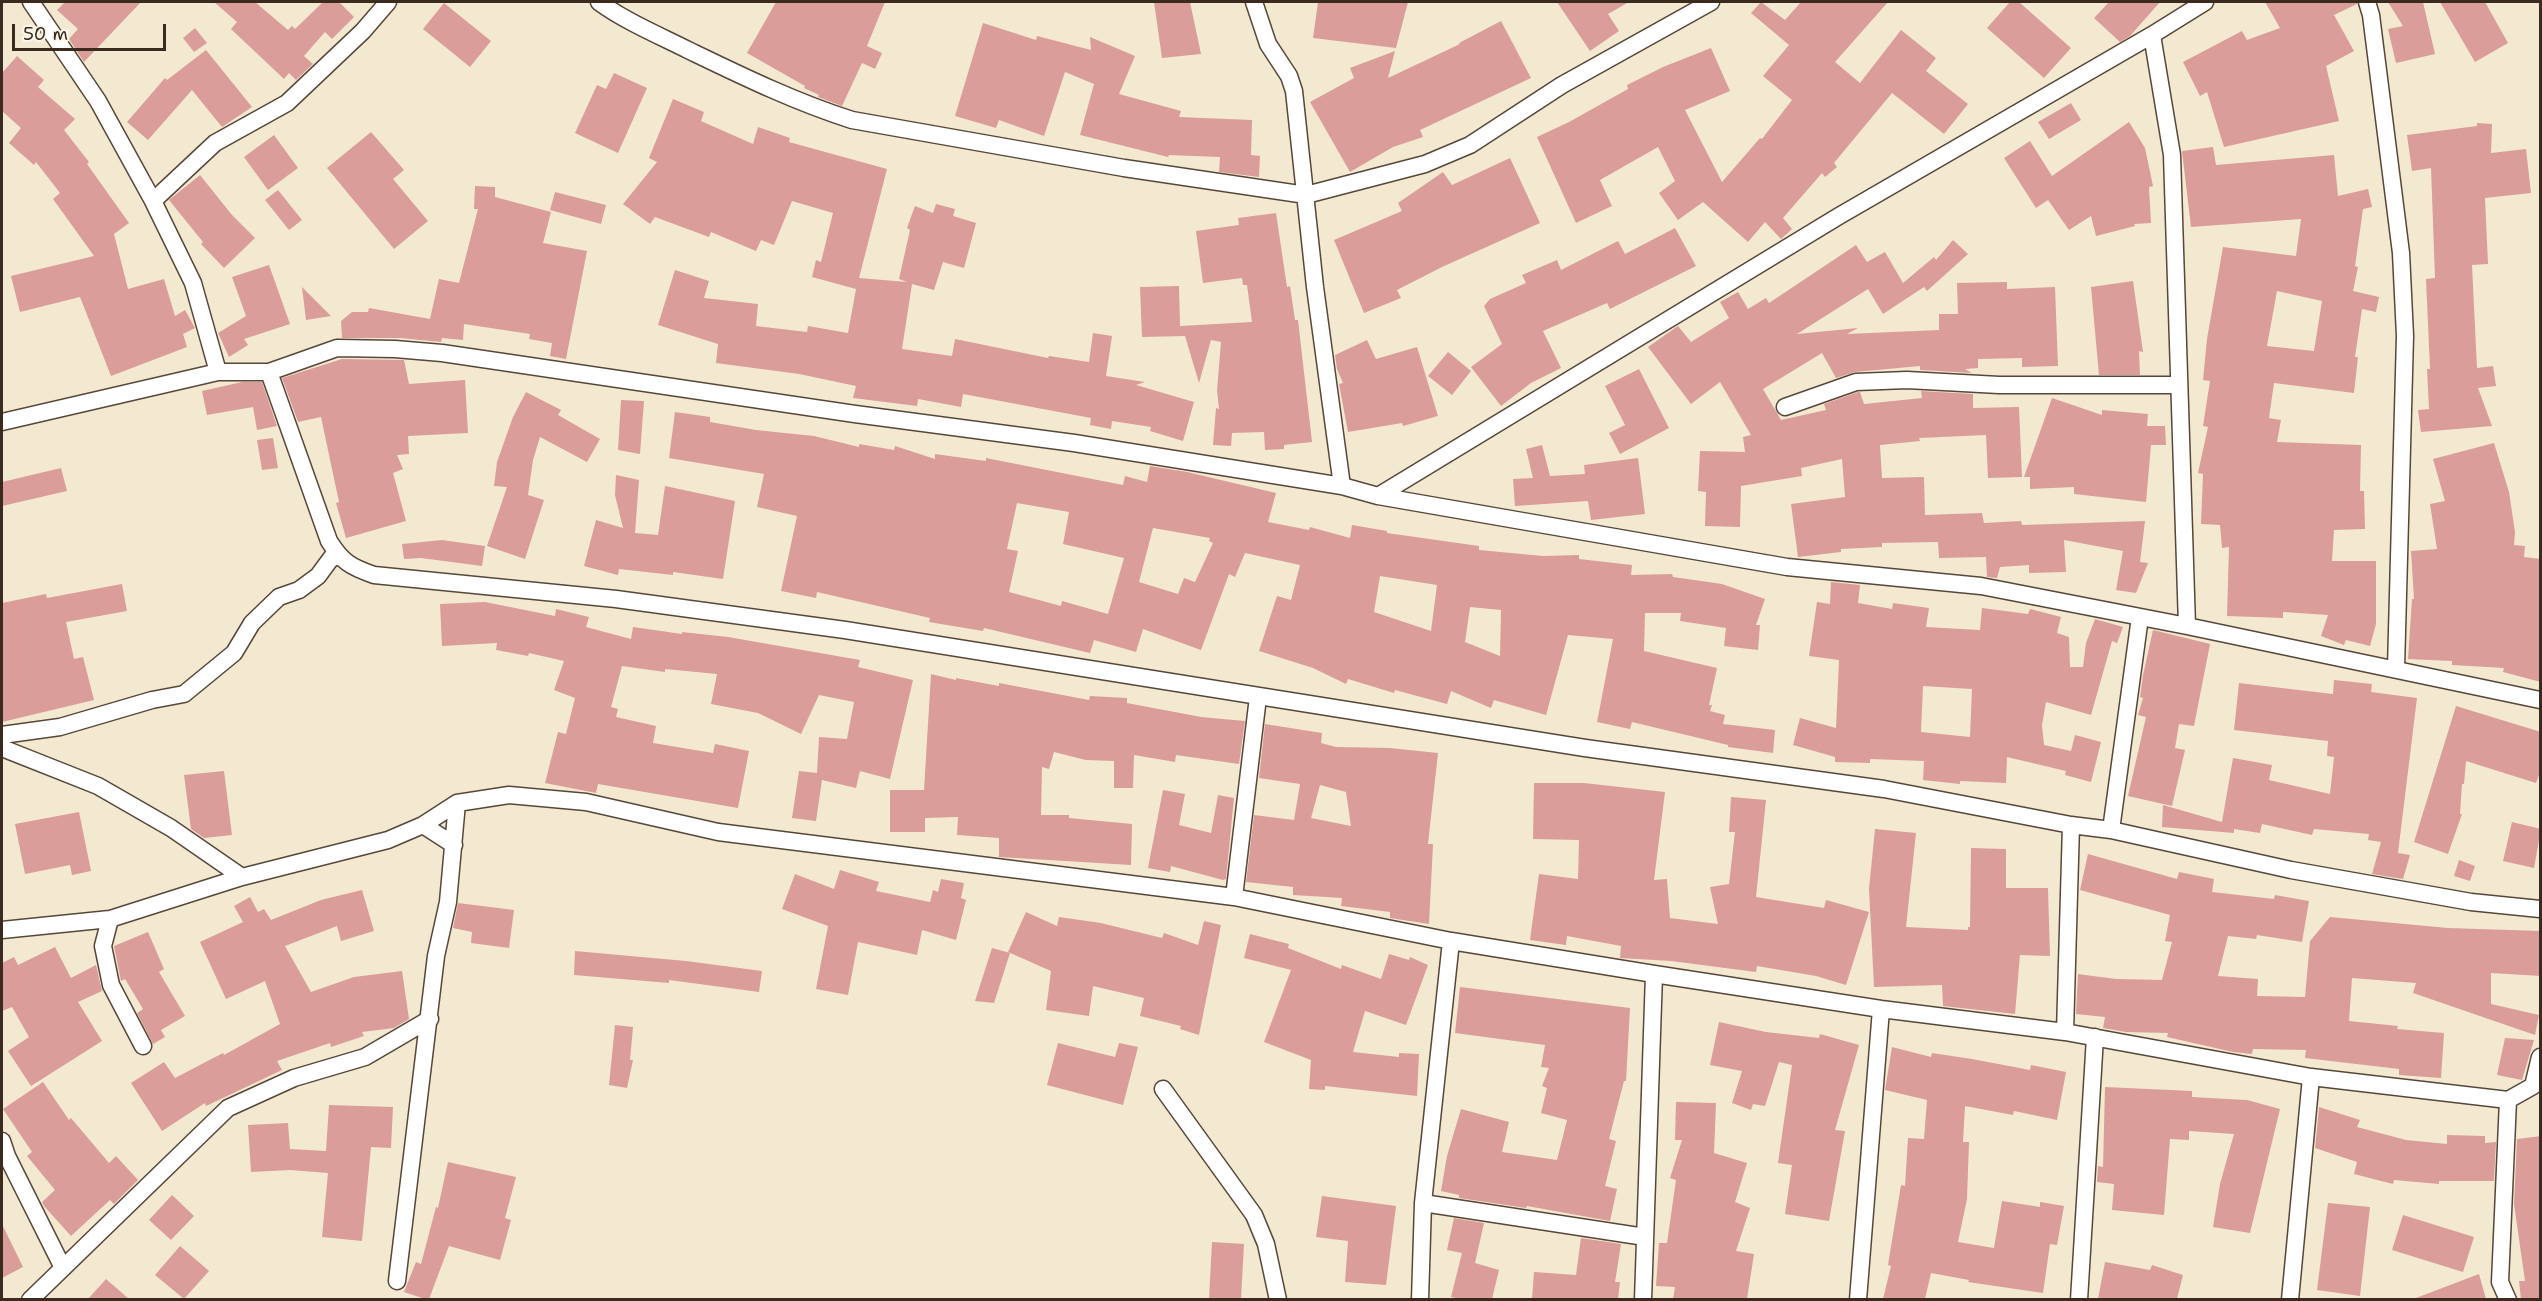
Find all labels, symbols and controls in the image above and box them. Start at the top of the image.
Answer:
scale bar [15,12,170,50]
text: 50 m [23,22,68,46]

